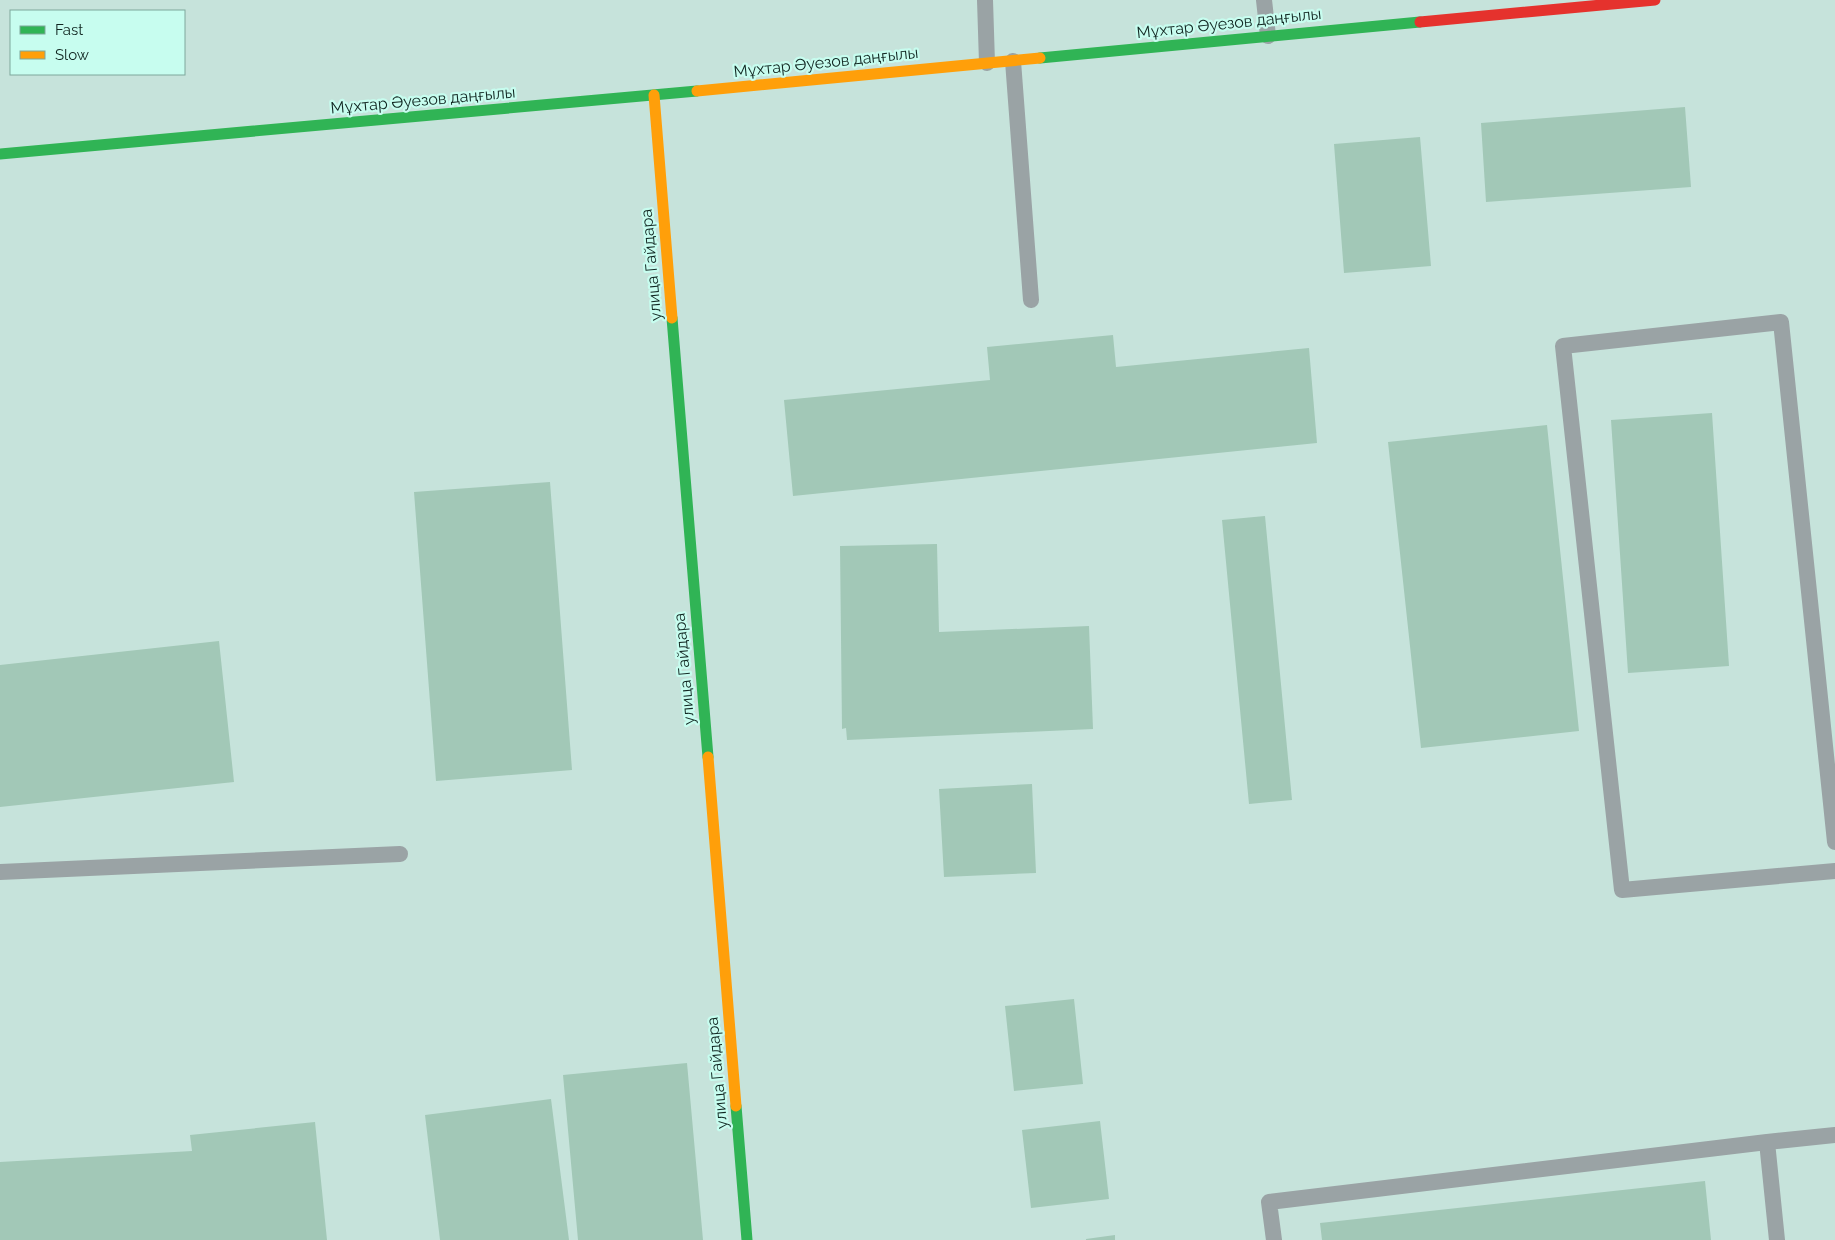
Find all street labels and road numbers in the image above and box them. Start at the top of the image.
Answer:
street label: Мұхтар Әуезов даңғылы [1136,4,1322,42]
street label: Мұхтар Әуезов даңғылы [733,43,919,81]
street label: Мұхтар Әуезов даңғылы [330,82,516,118]
street label: улица Гайдара [637,208,665,322]
street label: улица Гайдара [670,612,698,726]
street label: улица Гайдара [703,1016,731,1130]

